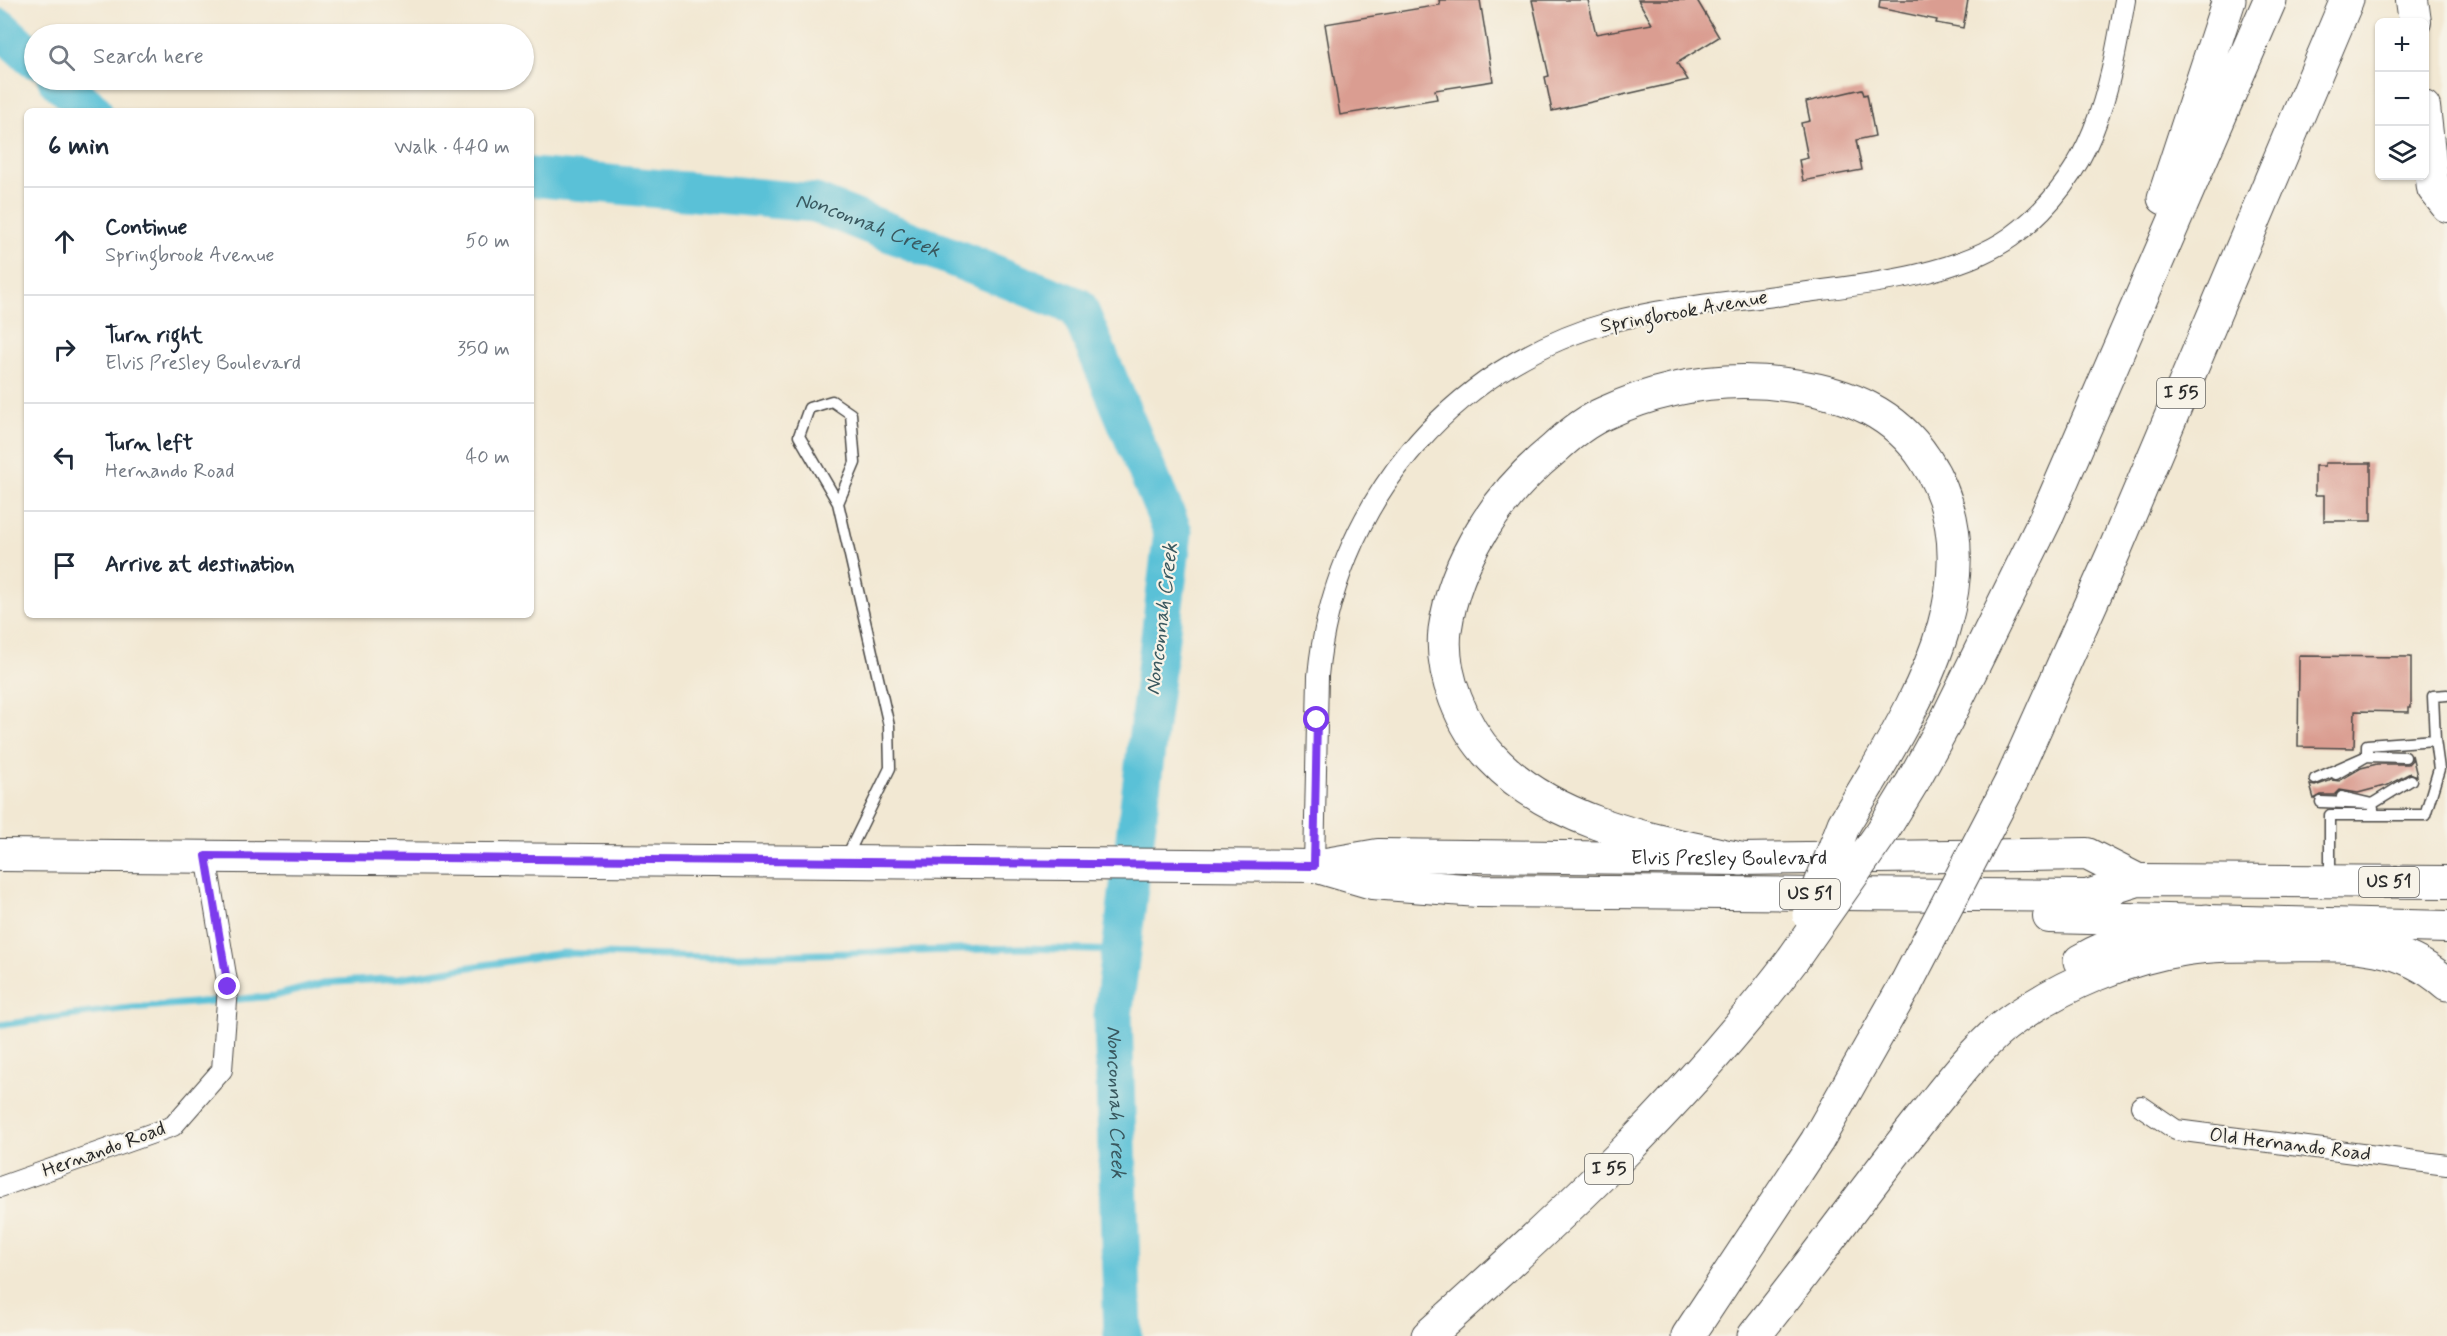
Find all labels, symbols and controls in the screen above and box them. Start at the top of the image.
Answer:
map controls [2375,18,2429,180]
button: + [2375,18,2429,72]
search box [24,24,534,90]
icon: search [45,41,78,74]
text: Search here [93,43,204,71]
button: − [2375,72,2429,126]
button: layers [2375,126,2429,180]
text: 6 min [48,130,110,164]
text: Walk · 440 m [394,134,510,161]
water label: Nonconnah Creek [794,187,944,265]
text: Continue [105,214,187,242]
icon: ahead [48,225,81,258]
text: 50 m [465,228,510,255]
text: Springbrook Avenue [105,242,274,269]
street label: Springbrook Avenue [1598,284,1770,342]
text: Turn right [105,322,203,350]
icon: right [48,333,81,366]
text: 350 m [457,336,510,363]
text: Elvis Presley Boulevard [105,350,301,377]
road number: I 55 [2157,378,2205,408]
text: Turn left [105,430,193,458]
icon: left [48,441,81,474]
text: 40 m [466,444,510,471]
text: Hernando Road [105,458,234,485]
water label: Nonconnah Creek [1139,541,1185,697]
icon: arrive [48,549,81,582]
text: Arrive at destination [105,551,295,579]
route start [1303,706,1329,732]
street label: Elvis Presley Boulevard [1631,844,1827,873]
road number: US 51 [2359,867,2419,897]
road number: US 51 [1780,879,1840,909]
route end [214,973,240,999]
water label: Nonconnah Creek [1099,1025,1132,1179]
street label: Hernando Road [39,1115,169,1185]
street label: Old Hernando Road [2208,1122,2372,1168]
road number: I 55 [1585,1154,1633,1184]

